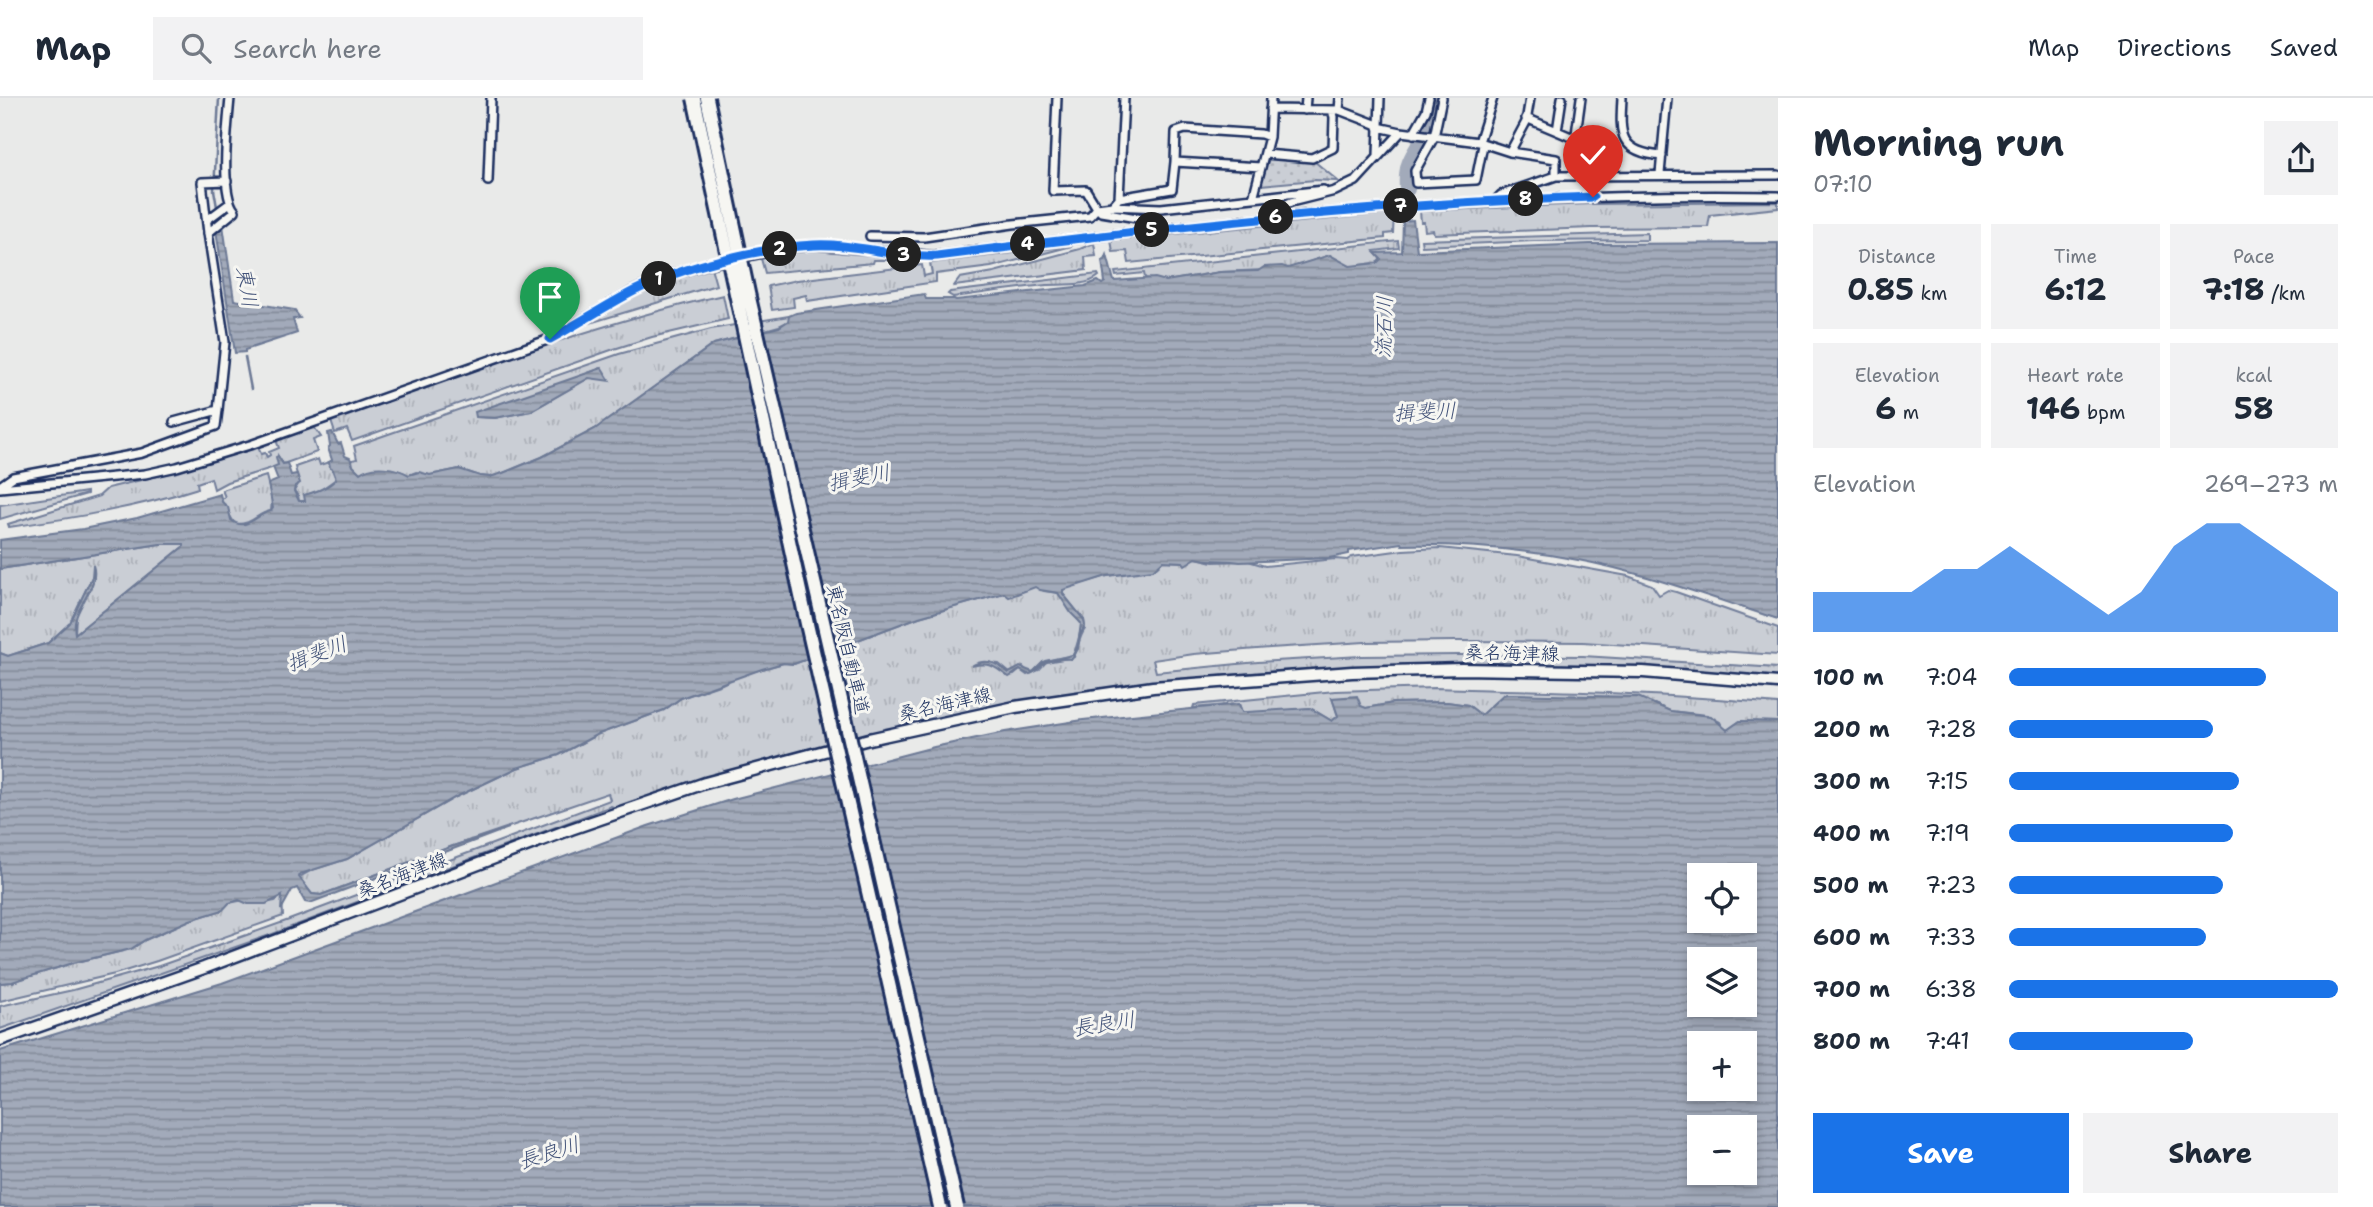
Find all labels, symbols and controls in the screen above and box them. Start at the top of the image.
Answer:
search box [153,17,643,80]
text: Map [35,26,111,71]
icon: search [177,29,215,67]
text: Search here [233,31,382,66]
text: Map [2028,32,2079,64]
text: Directions [2117,32,2232,64]
text: Saved [2270,32,2338,64]
text: Morning run [1813,117,2064,168]
button: share [2264,121,2338,195]
pin [1563,125,1623,197]
icon: check [1574,136,1612,174]
text: 07:10 [1813,169,1873,199]
pin: 8 [1508,182,1544,217]
text: 8 [1519,186,1532,211]
pin: 7 [1384,188,1418,224]
text: 7 [1394,193,1407,218]
pin: 6 [1258,200,1294,234]
text: 6 [1269,204,1282,229]
pin: 5 [1134,212,1170,248]
text: 5 [1146,217,1157,242]
pin: 4 [1010,226,1046,262]
text: 4 [1021,231,1034,256]
pin: 2 [762,232,798,266]
text: 2 [773,236,786,261]
pin: 3 [886,238,922,272]
text: 3 [897,242,910,267]
text: Distance [1858,244,1936,269]
text: Time [2054,244,2097,269]
text: Pace [2233,244,2275,269]
pin: 1 [642,262,676,296]
water label: 東川 [230,264,264,310]
text: 1 [654,266,663,291]
pin [520,267,580,339]
text: 0.85 [1847,269,1914,310]
text: 6:12 [2045,269,2106,310]
text: 7:18 [2202,269,2265,310]
icon: arrive [531,278,569,316]
text: km [1914,281,1947,306]
text: /km [2265,281,2305,306]
water label: 流石川 [1369,295,1399,359]
text: Elevation [1855,363,1940,388]
text: Heart rate [2027,363,2124,388]
text: kcal [2235,363,2272,388]
text: 6 [1875,388,1896,429]
text: 146 [2026,388,2081,429]
text: 58 [2234,388,2274,429]
water label: 揖斐川 [1393,396,1457,428]
text: m [1896,400,1919,425]
text: bpm [2081,400,2125,425]
water label: 揖斐川 [825,458,893,498]
text: Elevation [1813,469,1916,499]
text: 269–273 m [2204,469,2338,499]
street label: 東名阪自動車道 [821,581,875,717]
water label: 揖斐川 [283,630,351,678]
street label: 桑名海津線 [1464,640,1560,666]
text: 100 m [1813,662,1884,692]
text: 7:04 [1925,662,1977,692]
street label: 桑名海津線 [896,681,994,727]
text: 200 m [1813,714,1890,744]
text: 7:28 [1925,714,1977,744]
text: 300 m [1813,766,1890,796]
text: 7:15 [1925,766,1968,796]
text: 400 m [1813,818,1890,848]
text: 7:19 [1925,818,1970,848]
street label: 桑名海津線 [353,846,451,904]
map controls [1687,863,1757,1185]
button: locate [1687,863,1757,933]
text: 500 m [1813,870,1888,900]
text: 7:23 [1925,870,1976,900]
text: 600 m [1813,922,1890,952]
text: 7:33 [1925,922,1976,952]
button: layers [1687,947,1757,1017]
text: 700 m [1813,974,1890,1004]
text: 6:38 [1925,974,1977,1004]
water label: 長良川 [1071,1005,1137,1043]
text: 800 m [1813,1026,1890,1056]
text: 7:41 [1925,1026,1970,1056]
button: + [1687,1031,1757,1101]
button: Save [1813,1113,2069,1193]
button: Share [2083,1113,2338,1193]
button: − [1687,1115,1757,1185]
water label: 長良川 [515,1130,583,1176]

